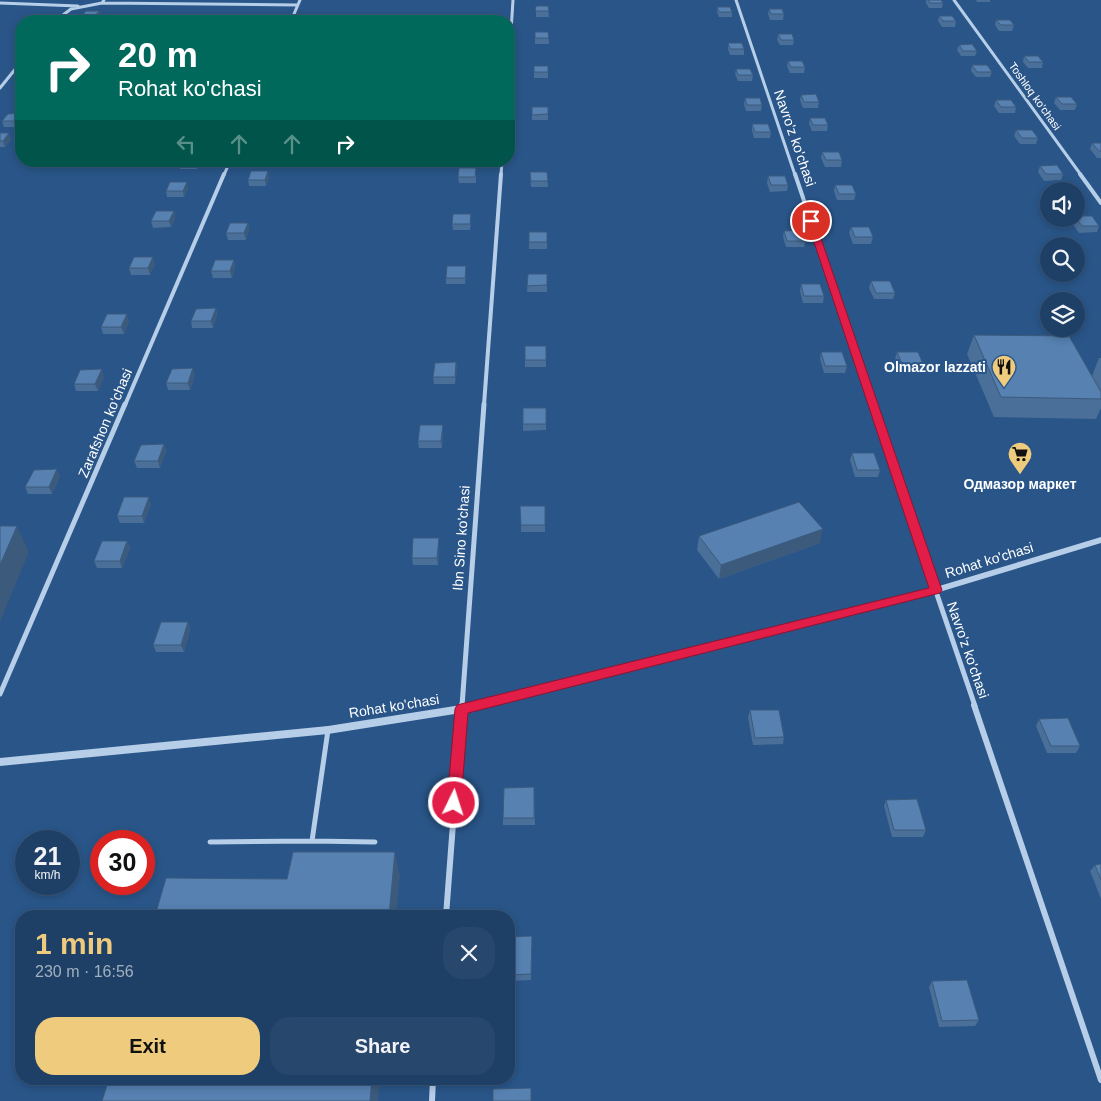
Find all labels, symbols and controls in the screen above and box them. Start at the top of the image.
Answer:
icon: right [35,35,100,100]
text: 20 m [118,35,198,74]
street label: Toshloq ko'chasi [1007,60,1063,132]
text: Rohat ko'chasi [118,76,262,101]
street label: Navro'z ko'chasi [771,88,819,188]
icon: left [172,130,200,158]
icon: ahead [225,130,253,158]
icon: ahead [278,130,306,158]
icon: right [331,130,359,158]
map controls [1040,182,1085,337]
button: sound [1040,182,1085,227]
pin [790,200,832,242]
icon: arrive [797,207,825,235]
button: search [1040,237,1085,282]
button: layers [1040,292,1085,337]
restaurant icon: Olmazor lazzati [991,354,1017,388]
place label: Olmazor lazzati [884,359,986,375]
street label: Zarafshon ko'chasi [75,366,135,480]
supermarket icon: Одмазор маркет [1007,441,1033,475]
place label: Одмазор маркет [963,476,1077,492]
street label: Ibn Sino ko'chasi [449,485,473,591]
street label: Rohat ko'chasi [943,539,1035,581]
street label: Navro'z ko'chasi [944,600,992,700]
street label: Rohat ko'chasi [348,691,440,721]
position arrow [427,776,479,828]
speed limit sign: 30 [90,830,155,895]
text: 21 [34,842,61,870]
text: km/h [34,868,61,882]
text: 1 min [35,927,113,960]
button: close [443,927,495,979]
text: 230 m · 16:56 [35,963,134,980]
button: Exit [35,1017,260,1075]
button: Share [270,1017,495,1075]

